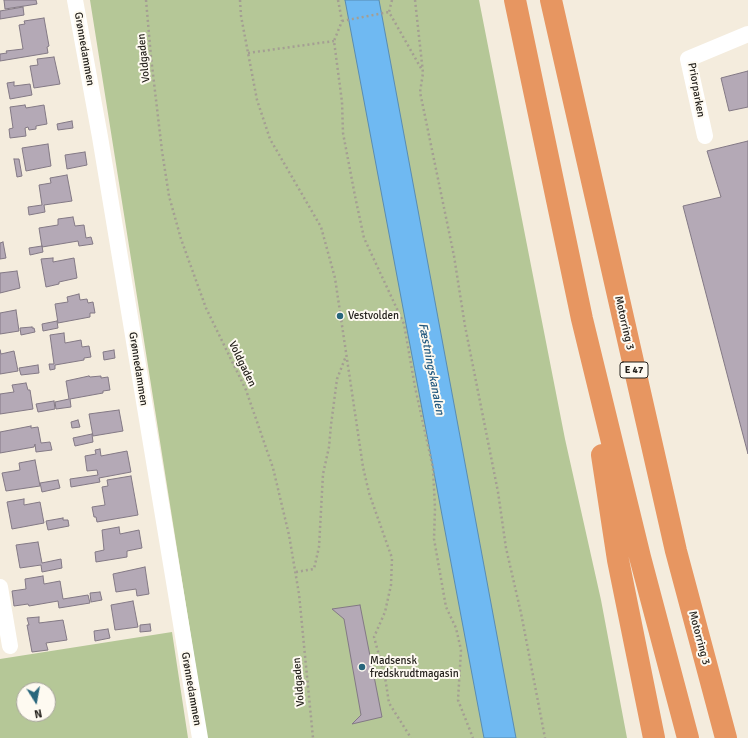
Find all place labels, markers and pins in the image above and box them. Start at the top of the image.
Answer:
place label: Vestvolden [348,309,399,323]
marker: Vestvolden [335,311,345,321]
place label: Madsensk fredskrudtmagasin [370,654,459,680]
marker: Madsensk fredskrudtmagasin [357,662,367,672]

